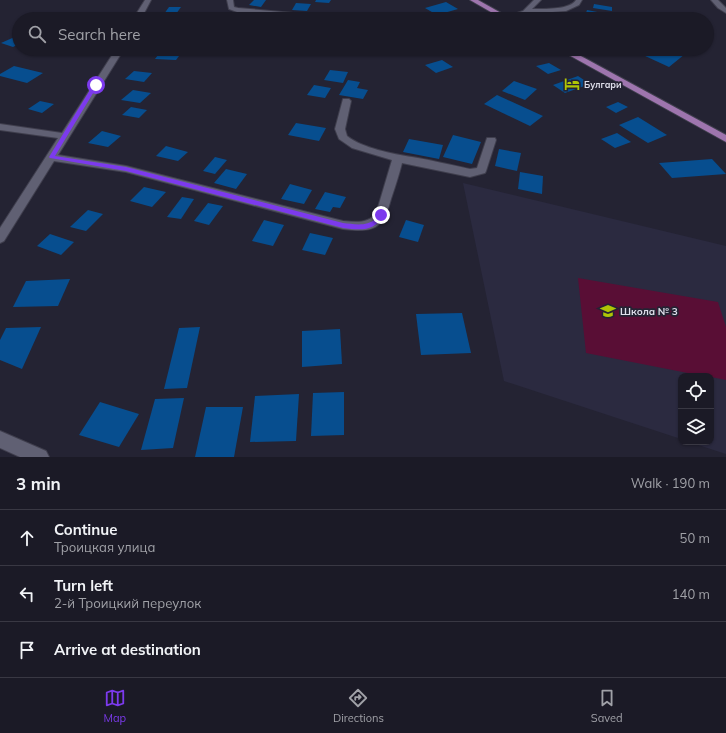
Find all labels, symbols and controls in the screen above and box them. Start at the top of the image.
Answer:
search box [12,12,714,56]
icon: search [26,23,48,45]
text: Search here [58,25,140,44]
hotel icon: Булгари [563,75,581,93]
route start [87,76,105,94]
place label: Булгари [584,79,622,91]
route end [372,206,390,224]
school or university icon: Школа № 3 [599,302,617,320]
place label: Школа № 3 [620,305,678,318]
map controls [678,373,714,445]
button: locate [678,373,714,409]
button: layers [678,409,714,445]
text: 3 min [16,473,61,494]
text: Walk · 190 m [631,475,710,491]
text: Continue [54,520,117,539]
icon: ahead [16,527,38,549]
text: 50 m [680,530,710,546]
text: Троицкая улица [54,539,155,555]
text: Turn left [54,576,113,595]
icon: left [16,583,38,605]
text: 140 m [672,586,710,602]
text: 2-й Троицкий переулок [54,595,201,611]
icon: arrive [16,639,38,661]
text: Arrive at destination [54,640,201,659]
tab: Map [103,687,126,725]
tab: Directions [333,687,384,725]
tab: Saved [591,687,623,725]

